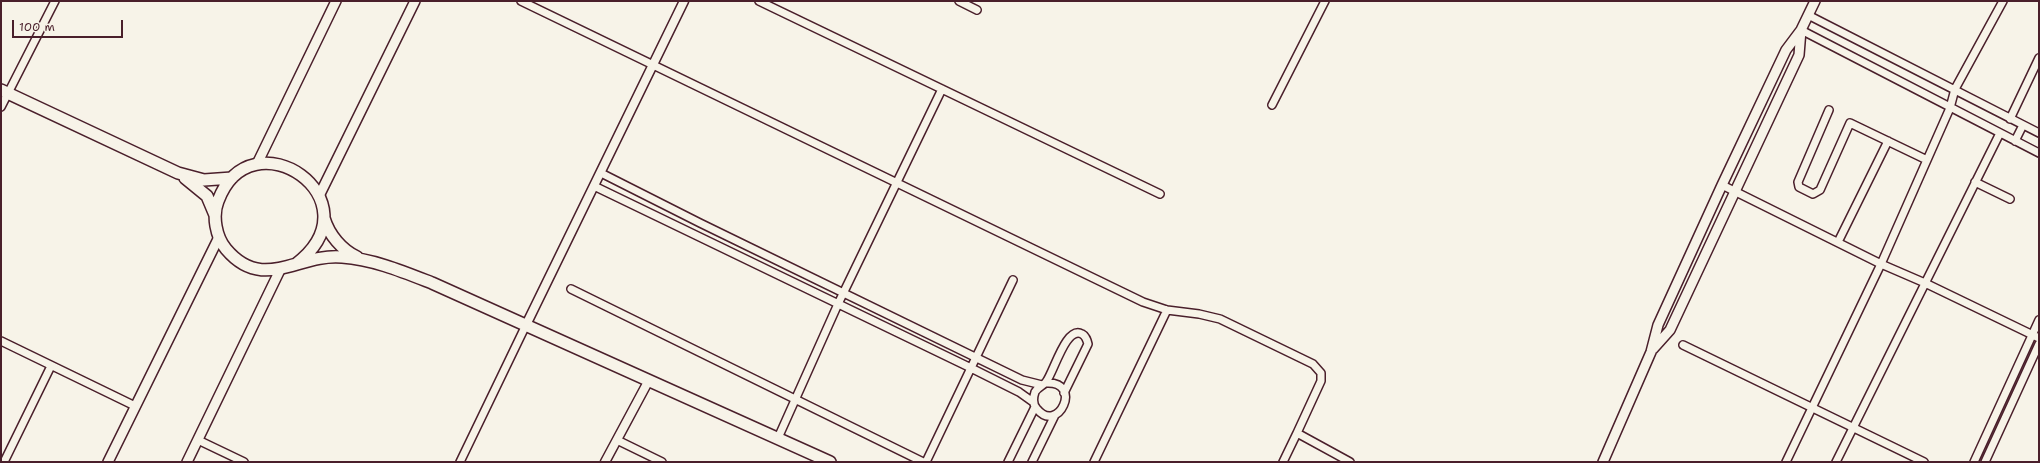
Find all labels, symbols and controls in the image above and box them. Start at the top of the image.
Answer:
scale bar [14,12,125,38]
text: 100 m [19,19,55,35]

